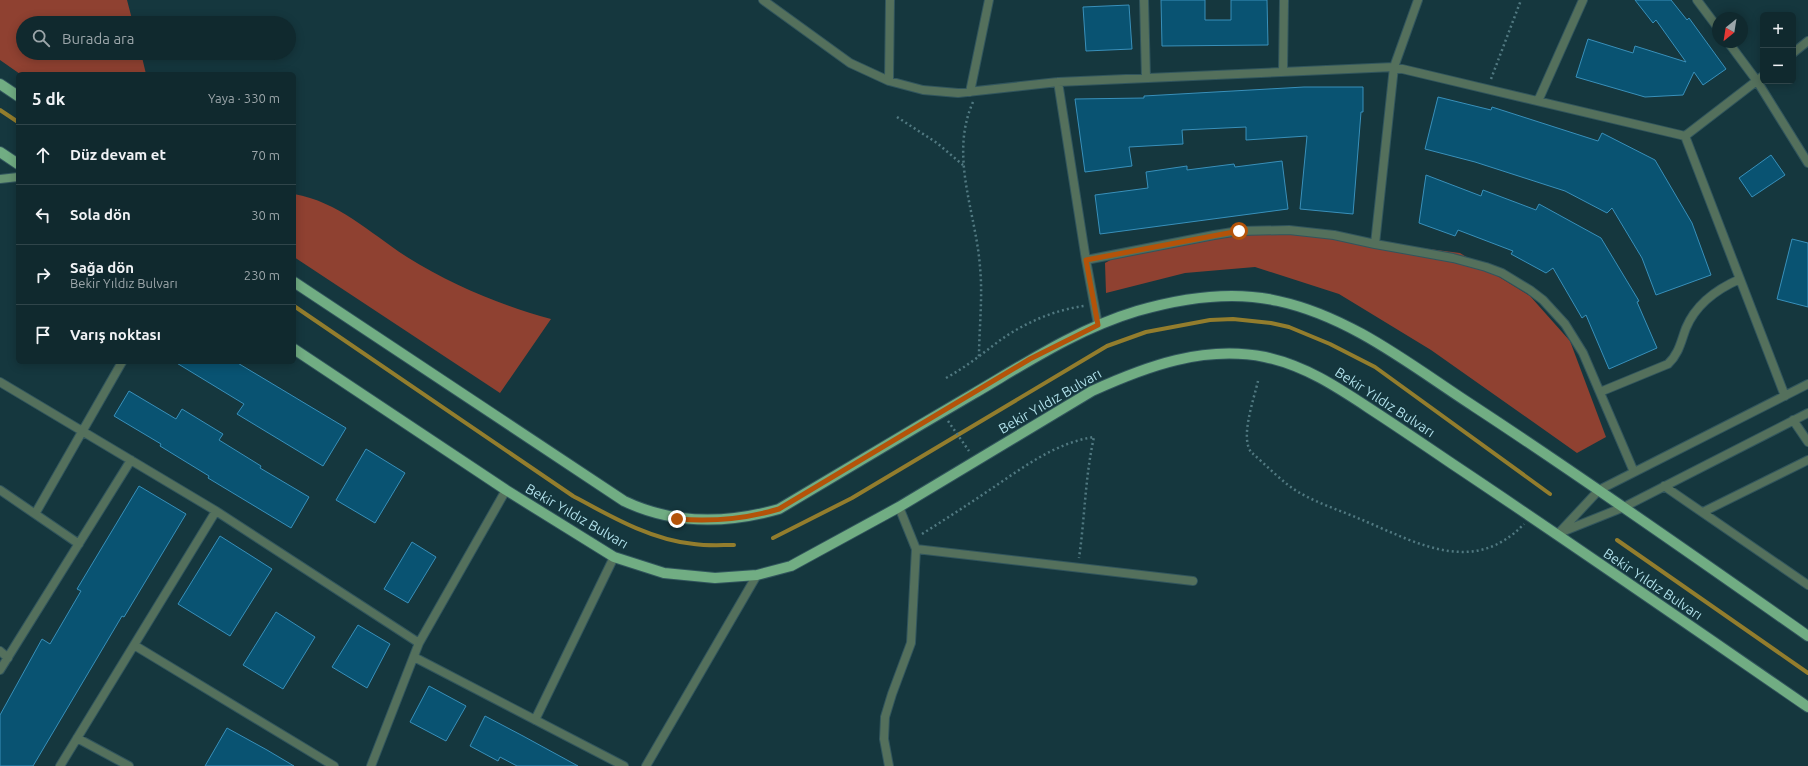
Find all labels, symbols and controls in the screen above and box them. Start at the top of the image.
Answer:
north arrow [1712,12,1748,48]
map controls [1760,12,1796,84]
button: + [1760,12,1796,48]
search box [16,16,296,60]
icon: search [30,27,52,49]
text: Burada ara [62,30,134,47]
button: − [1760,48,1796,84]
text: 5 dk [32,89,65,108]
text: Yaya · 330 m [208,91,280,105]
icon: ahead [32,144,54,166]
text: Düz devam et [70,146,166,163]
text: 70 m [251,148,280,162]
icon: left [32,204,54,226]
text: Sola dön [70,206,131,223]
text: 30 m [251,208,280,222]
route start [1230,222,1248,240]
text: Sağa dön [70,259,134,276]
icon: right [32,264,54,286]
text: 230 m [244,268,280,282]
text: Bekir Yıldız Bulvarı [70,276,178,290]
icon: arrive [32,324,54,346]
text: Varış noktası [70,326,161,343]
street label: Bekir Yıldız Bulvarı [1332,364,1438,440]
street label: Bekir Yıldız Bulvarı [996,365,1104,437]
street label: Bekir Yıldız Bulvarı [523,480,631,552]
route end [668,510,686,528]
street label: Bekir Yıldız Bulvarı [1601,545,1705,623]

